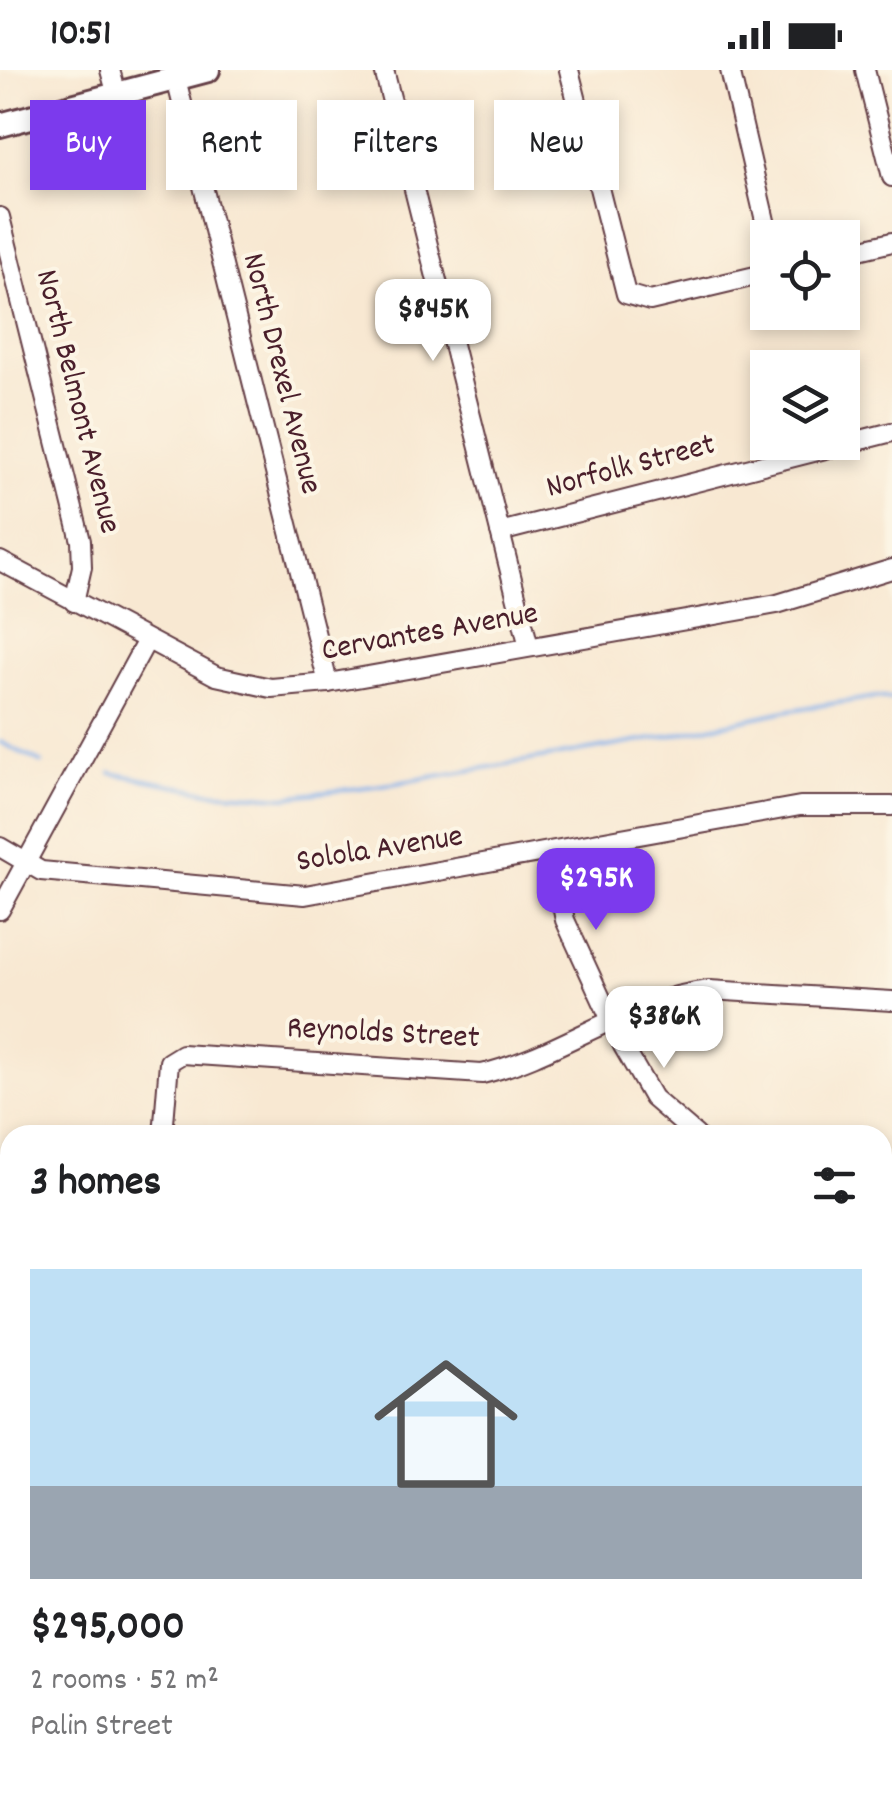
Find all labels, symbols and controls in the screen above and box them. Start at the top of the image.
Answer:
text: 10:51 [50,8,111,63]
chip: Buy [30,100,146,190]
chip: Rent [166,100,297,190]
chip: Filters [317,100,474,190]
chip: New [494,100,619,190]
map controls [750,220,860,460]
button: locate [750,220,860,330]
street label: North Drexel Avenue [228,249,332,499]
street label: North Belmont Avenue [21,265,131,539]
pin: $845K [363,279,503,364]
text: $845K [397,288,469,334]
button: layers [750,350,860,460]
street label: Norfolk Street [541,423,721,513]
street label: Cervantes Avenue [318,592,542,676]
street label: Solola Avenue [294,815,466,887]
pin: $295K [526,848,666,933]
text: $295K [559,857,633,903]
pin: $386K [594,986,734,1071]
text: $386K [627,995,701,1041]
street label: Reynolds Street [286,1007,481,1063]
text: 3 homes [30,1155,161,1215]
icon: filters [807,1158,862,1213]
icon: home [356,1334,536,1514]
text: $295,000 [30,1599,185,1659]
text: 2 rooms · 52 m² [30,1659,219,1705]
text: Palin Street [30,1705,173,1751]

